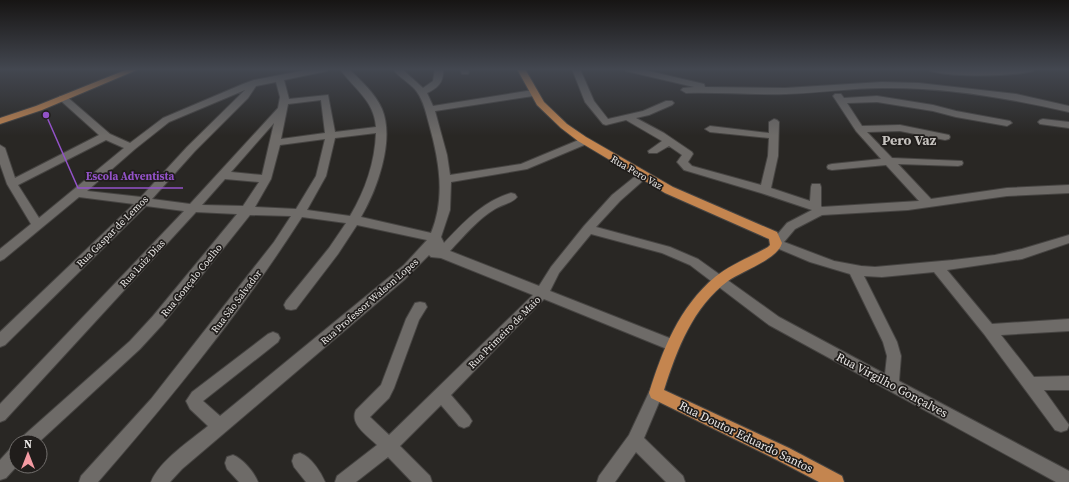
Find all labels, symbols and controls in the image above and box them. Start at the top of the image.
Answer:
district label: Pero Vaz [882,130,937,150]
street label: Rua Pero Vaz [609,152,665,193]
callout: Escola Adventista [78,165,183,188]
text: Escola Adventista [86,169,175,184]
street label: Rua Gaspar de Lemos [74,193,151,270]
street label: Rua Luiz Dias [117,237,168,290]
street label: Rua Gonçalo Coelho [158,241,225,319]
street label: Rua Professor Walson Lopes [318,255,421,348]
street label: Rua São Salvador [208,266,265,336]
street label: Rua Primeiro de Maio [465,293,544,371]
street label: Rua Virgilho Gonçalves [833,349,951,421]
street label: Rua Doutor Eduardo Santos [676,398,816,476]
north arrow [8,434,48,474]
text: N [24,437,32,452]

